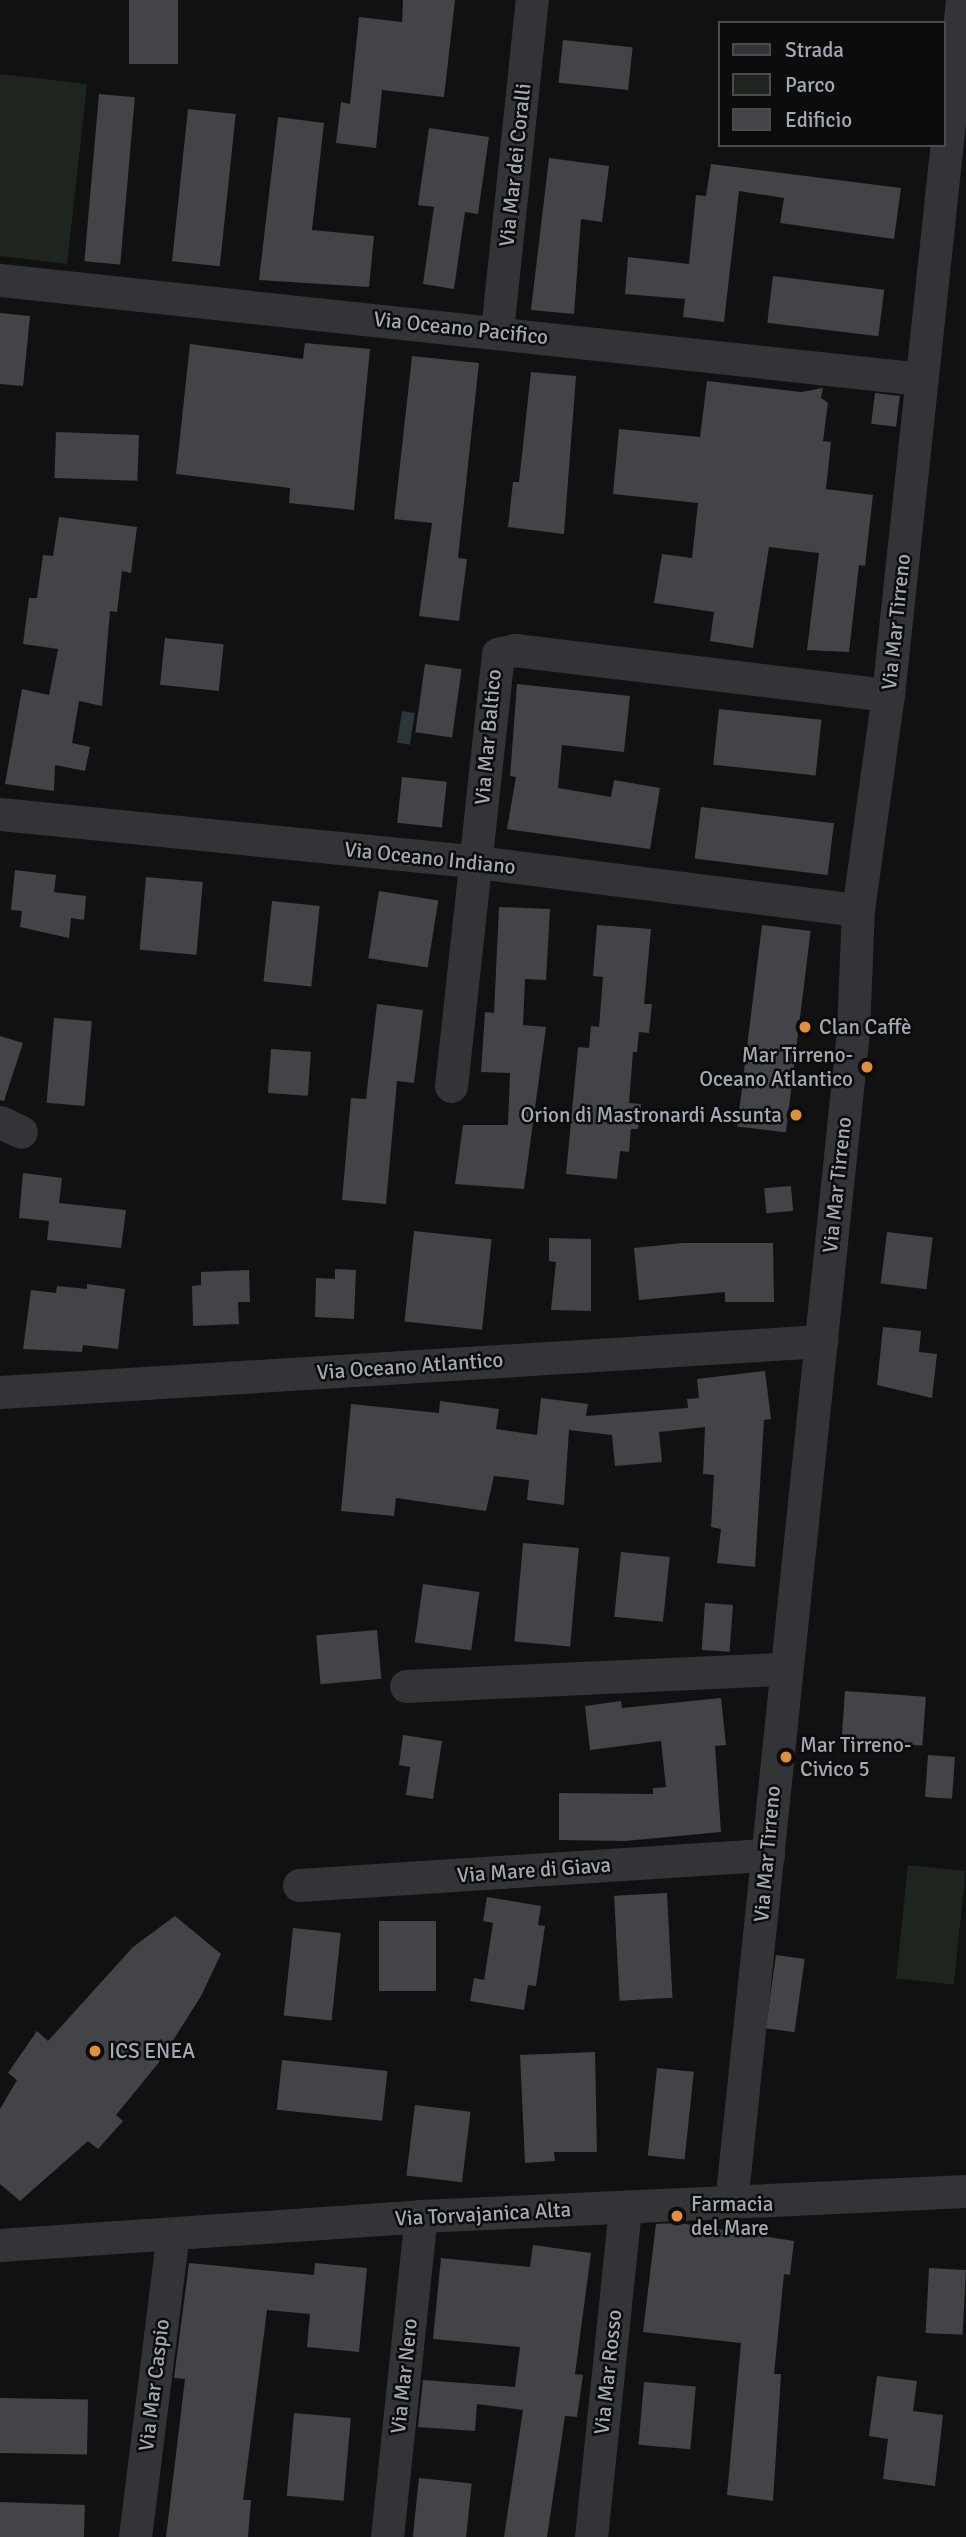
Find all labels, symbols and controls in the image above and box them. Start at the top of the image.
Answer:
legend [718,21,945,147]
text: Strada [785,37,844,63]
text: Parco [785,72,835,98]
street label: Via Mar dei Coralli [494,82,536,248]
text: Edificio [785,107,852,133]
street label: Via Oceano Pacifico [372,306,550,350]
street label: Via Mar Tirreno [876,553,916,691]
street label: Via Mar Baltico [470,668,506,806]
street label: Via Oceano Indiano [343,836,517,880]
place label: Clan Caffè [819,1014,912,1040]
marker: Clan Caffè [797,1019,813,1035]
place label: Mar Tirreno- Oceano Atlantico [699,1042,853,1092]
marker: Mar Tirreno- Oceano Atlantico [859,1059,875,1075]
place label: Orion di Mastronardi Assunta [520,1102,782,1128]
marker: Orion di Mastronardi Assunta [788,1107,804,1123]
street label: Via Mar Tirreno [817,1116,857,1254]
street label: Via Oceano Atlantico [316,1347,504,1385]
place label: Mar Tirreno- Civico 5 [800,1732,911,1782]
marker: Mar Tirreno- Civico 5 [778,1749,794,1765]
street label: Via Mar Tirreno [748,1785,786,1923]
street label: Via Mare di Giava [456,1852,612,1888]
place label: ICS ENEA [109,2038,195,2064]
marker: ICS ENEA [87,2043,103,2059]
place label: Farmacia del Mare [691,2191,773,2241]
street label: Via Torvajanica Alta [394,2197,572,2231]
marker: Farmacia del Mare [669,2208,685,2224]
street label: Via Mar Rosso [589,2308,627,2436]
street label: Via Mar Caspio [133,2317,175,2453]
street label: Via Mar Nero [385,2317,423,2435]

